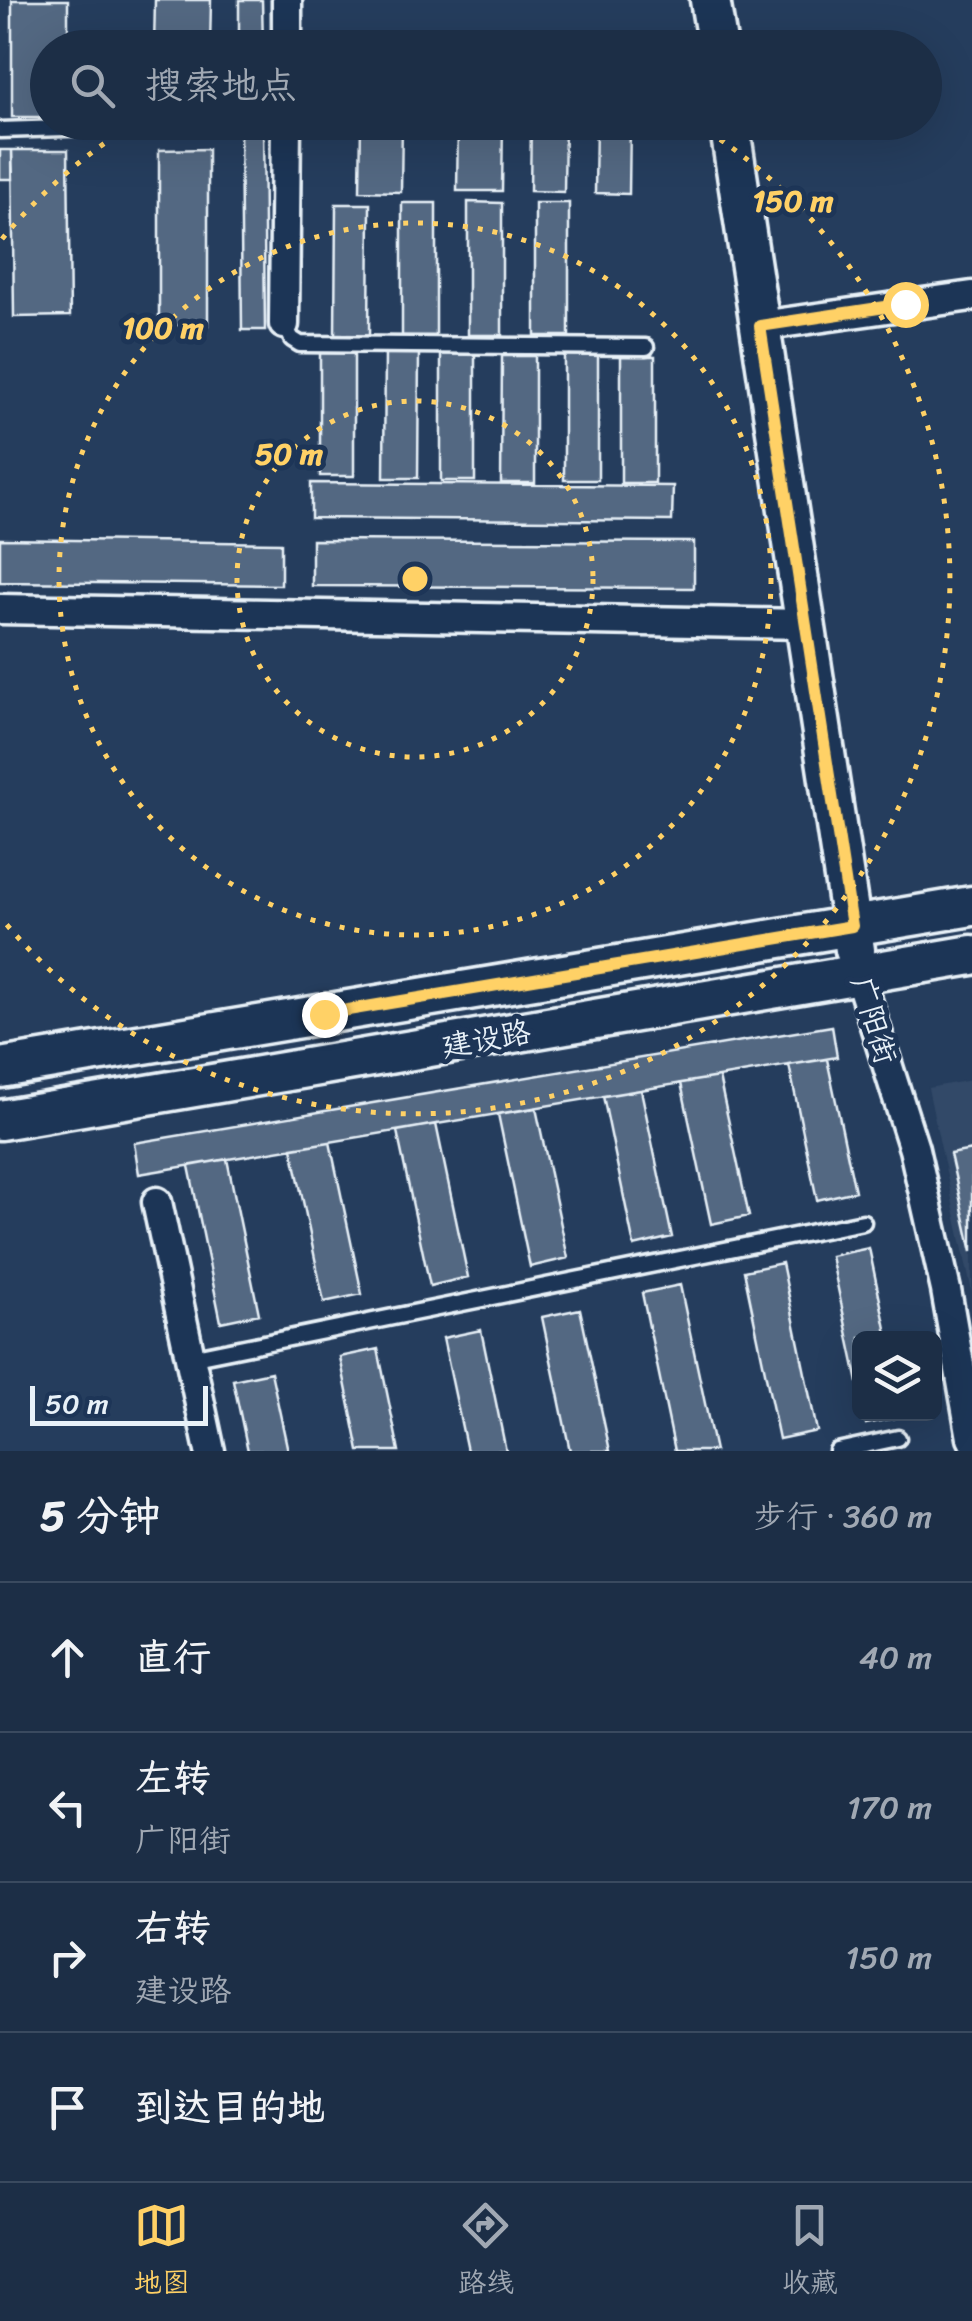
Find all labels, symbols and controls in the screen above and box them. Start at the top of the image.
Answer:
search box [30,30,942,140]
text: 搜索地点 [145,52,297,119]
icon: search [65,58,120,113]
text: 150 m [753,174,834,228]
route start [883,282,929,328]
text: 100 m [122,301,204,355]
text: 50 m [255,427,323,481]
centre of rings [397,561,433,597]
street label: 广阳街 [835,969,913,1071]
route end [302,992,348,1038]
street label: 建设路 [437,1005,535,1073]
map controls [852,1331,942,1421]
button: layers [852,1331,942,1421]
text: 50 m [45,1379,109,1428]
scale bar [30,1381,208,1426]
text: 5 分钟 [40,1479,161,1553]
text: 步行 · 360 m [754,1488,932,1545]
text: 直行 [135,1624,211,1691]
text: 40 m [859,1629,932,1686]
icon: ahead [40,1630,95,1685]
text: 左转 [135,1745,211,1812]
text: 170 m [847,1779,932,1836]
icon: left [40,1780,95,1835]
text: 广阳街 [135,1812,231,1869]
text: 右转 [135,1895,211,1962]
text: 150 m [846,1929,932,1986]
icon: right [40,1930,95,1985]
text: 建设路 [135,1962,231,2019]
text: 到达目的地 [135,2074,325,2141]
icon: arrive [40,2080,95,2135]
tab: 地图 [134,2198,190,2307]
tab: 路线 [458,2198,514,2307]
tab: 收藏 [782,2198,838,2307]

